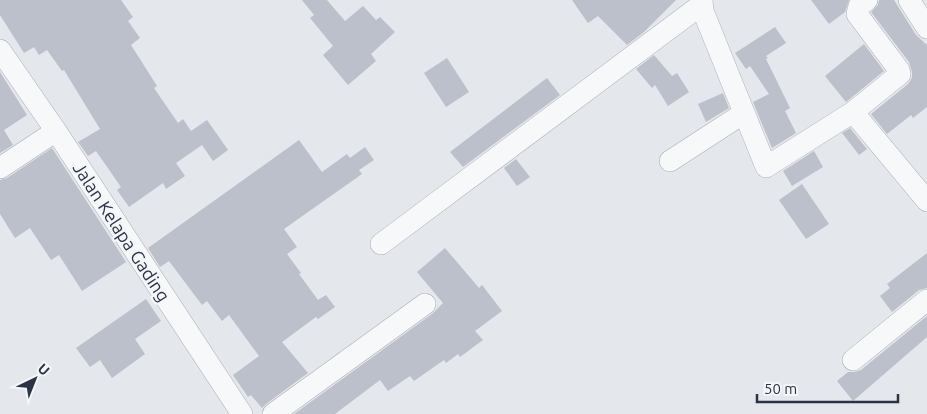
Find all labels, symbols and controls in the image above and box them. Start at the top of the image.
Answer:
street label: Jalan Kelapa Gading [69,158,174,305]
north arrow [10,354,60,404]
text: U [35,360,53,379]
scale bar [757,372,898,404]
text: 50 m [764,380,797,397]

